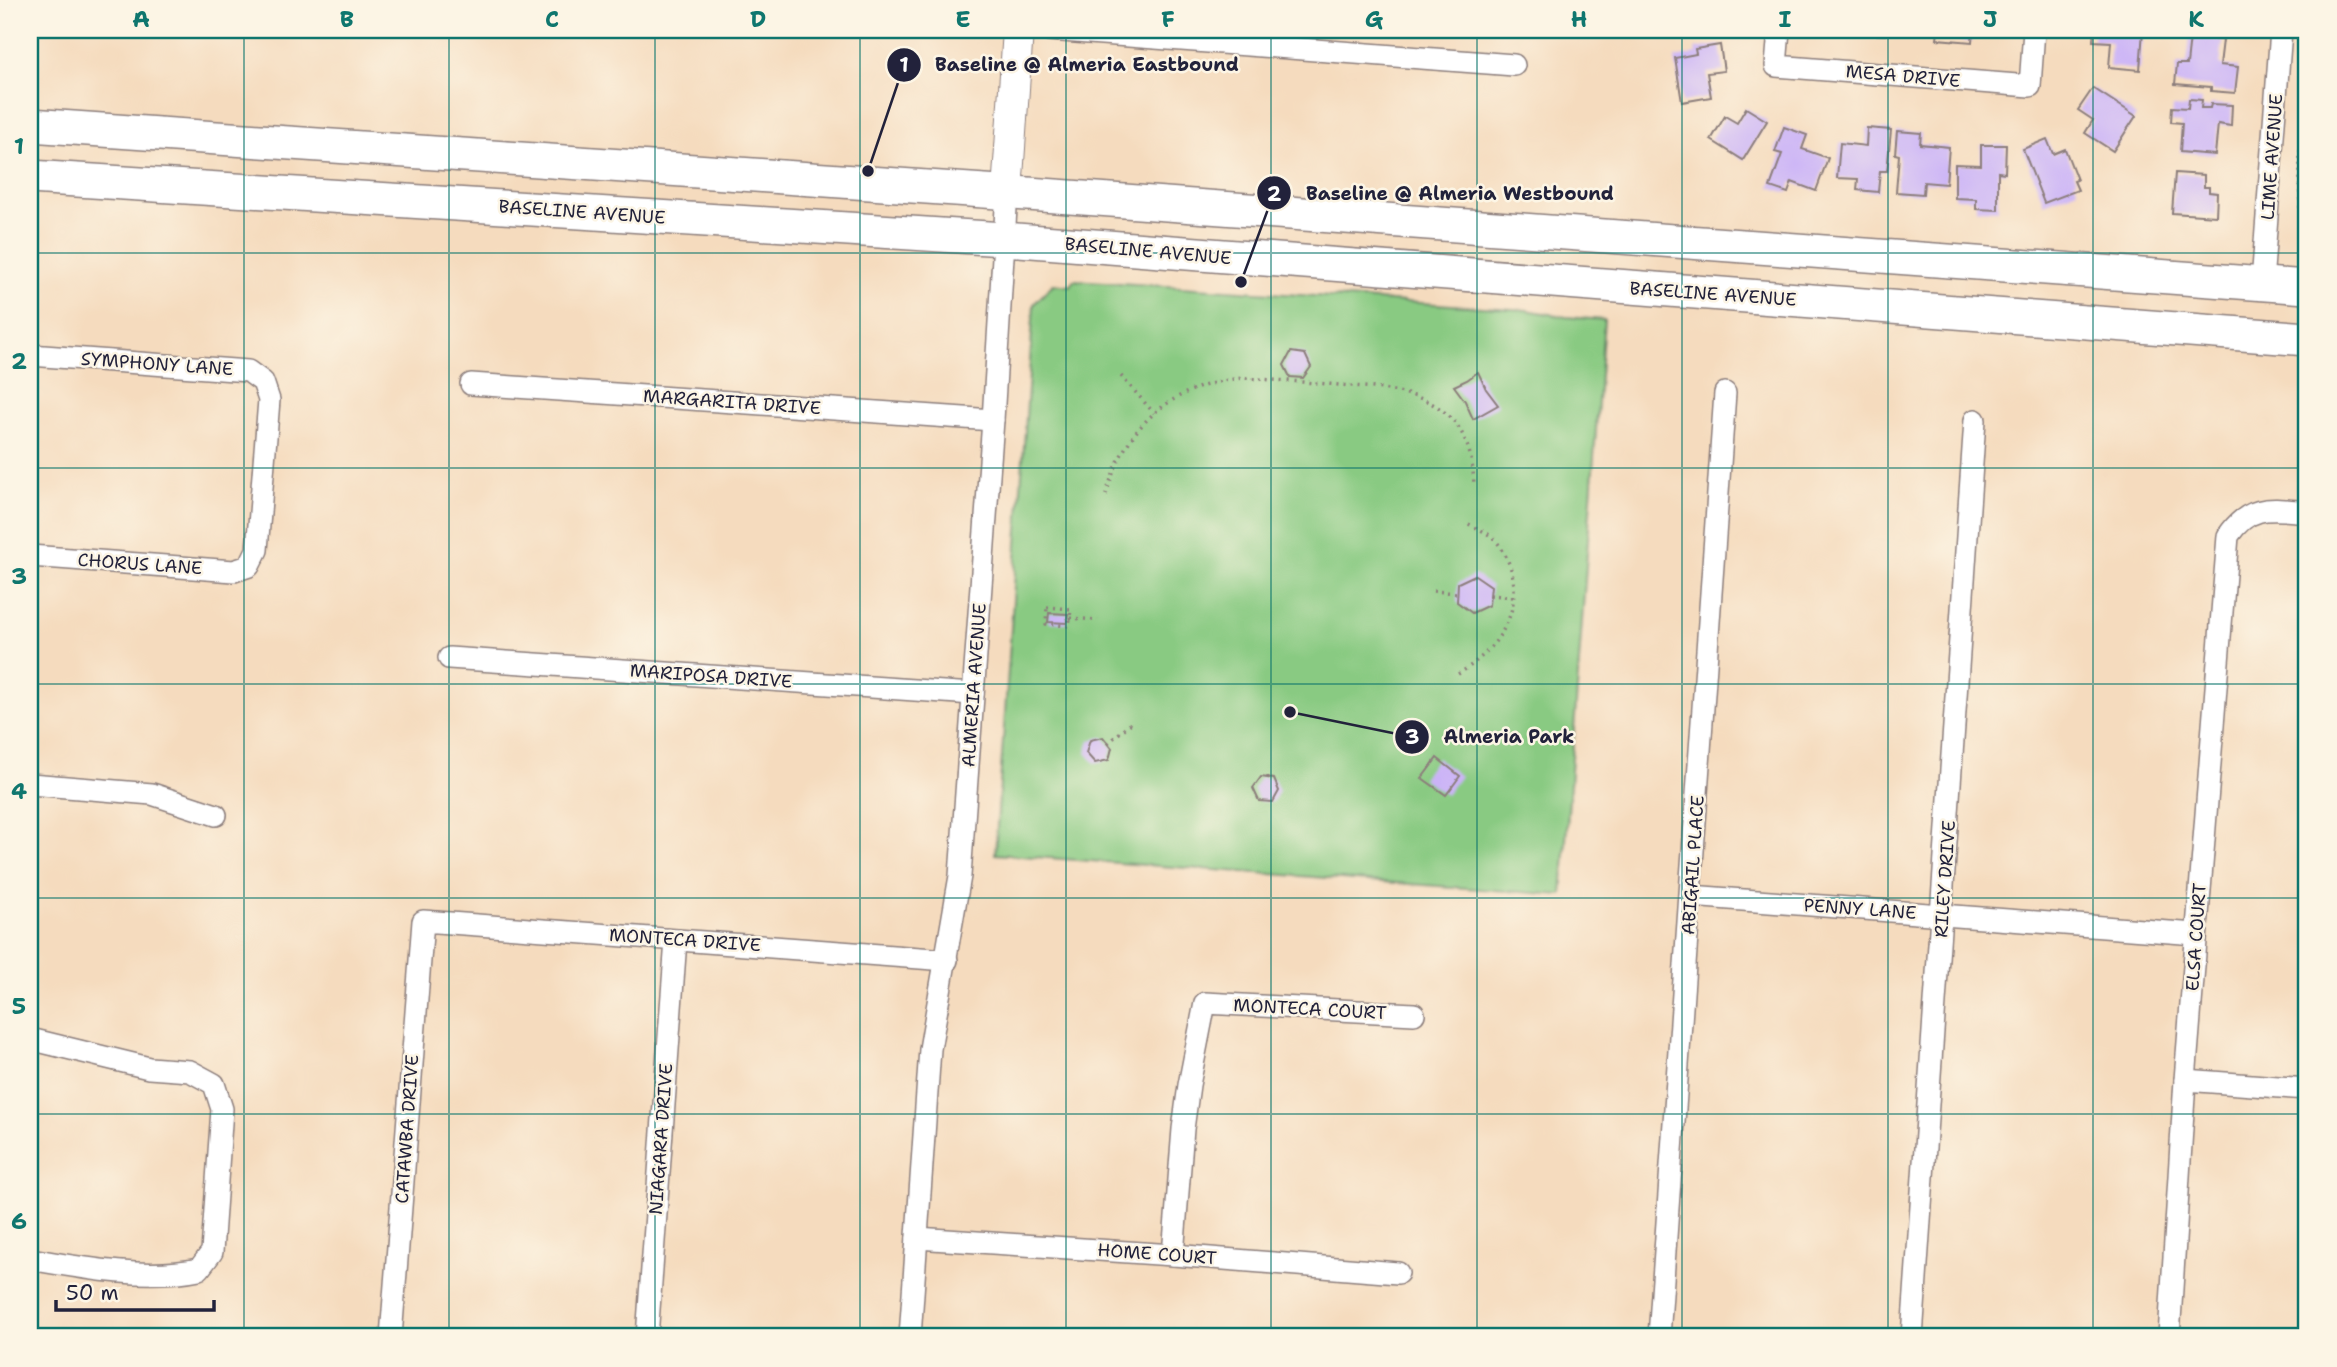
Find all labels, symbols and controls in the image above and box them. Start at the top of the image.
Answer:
text: A [132,4,150,34]
text: B [340,4,354,34]
text: C [545,4,559,34]
text: D [750,4,766,34]
text: E [955,4,971,34]
text: F [1161,4,1175,34]
text: G [1365,4,1384,34]
text: H [1571,4,1587,34]
text: I [1779,4,1792,34]
text: J [1983,4,1997,34]
text: K [2188,4,2204,34]
callout: Baseline @ Almeria Eastbound [886,45,1253,85]
text: 1 [899,51,909,79]
text: Baseline @ Almeria Eastbound [935,52,1239,77]
street label: MESA DRIVE [1845,59,1961,93]
street label: LIME AVENUE [2256,93,2288,221]
text: 1 [14,131,24,161]
callout: Baseline @ Almeria Westbound [1257,173,1628,213]
text: 2 [1267,180,1282,208]
text: Baseline @ Almeria Westbound [1306,181,1614,206]
street label: BASELINE AVENUE [498,194,666,230]
street label: BASELINE AVENUE [1064,232,1232,270]
street label: BASELINE AVENUE [1629,276,1797,312]
text: 2 [11,346,27,376]
street label: SYMPHONY LANE [80,347,234,381]
street label: MARGARITA DRIVE [642,384,822,420]
street label: CHORUS LANE [77,548,203,580]
text: 3 [11,561,27,591]
street label: ALMERIA AVENUE [956,602,992,768]
street label: MARIPOSA DRIVE [629,658,793,694]
callout: Almeria Park [1395,717,1588,757]
text: 3 [1405,723,1419,751]
text: Almeria Park [1444,724,1574,749]
text: 4 [11,776,27,806]
street label: ABIGAIL PLACE [1676,794,1710,936]
street label: RILEY DRIVE [1929,819,1961,939]
street label: ELSA COURT [2180,882,2212,992]
street label: PENNY LANE [1803,893,1917,925]
street label: MONTECA DRIVE [608,923,762,957]
text: 5 [12,991,26,1021]
street label: MONTECA COURT [1233,993,1387,1025]
street label: CATAWBA DRIVE [390,1054,424,1204]
street label: NIAGARA DRIVE [644,1062,678,1216]
text: 6 [11,1206,27,1236]
street label: HOME COURT [1096,1238,1218,1270]
scale bar [56,1269,214,1313]
text: 50 m [66,1279,119,1307]

